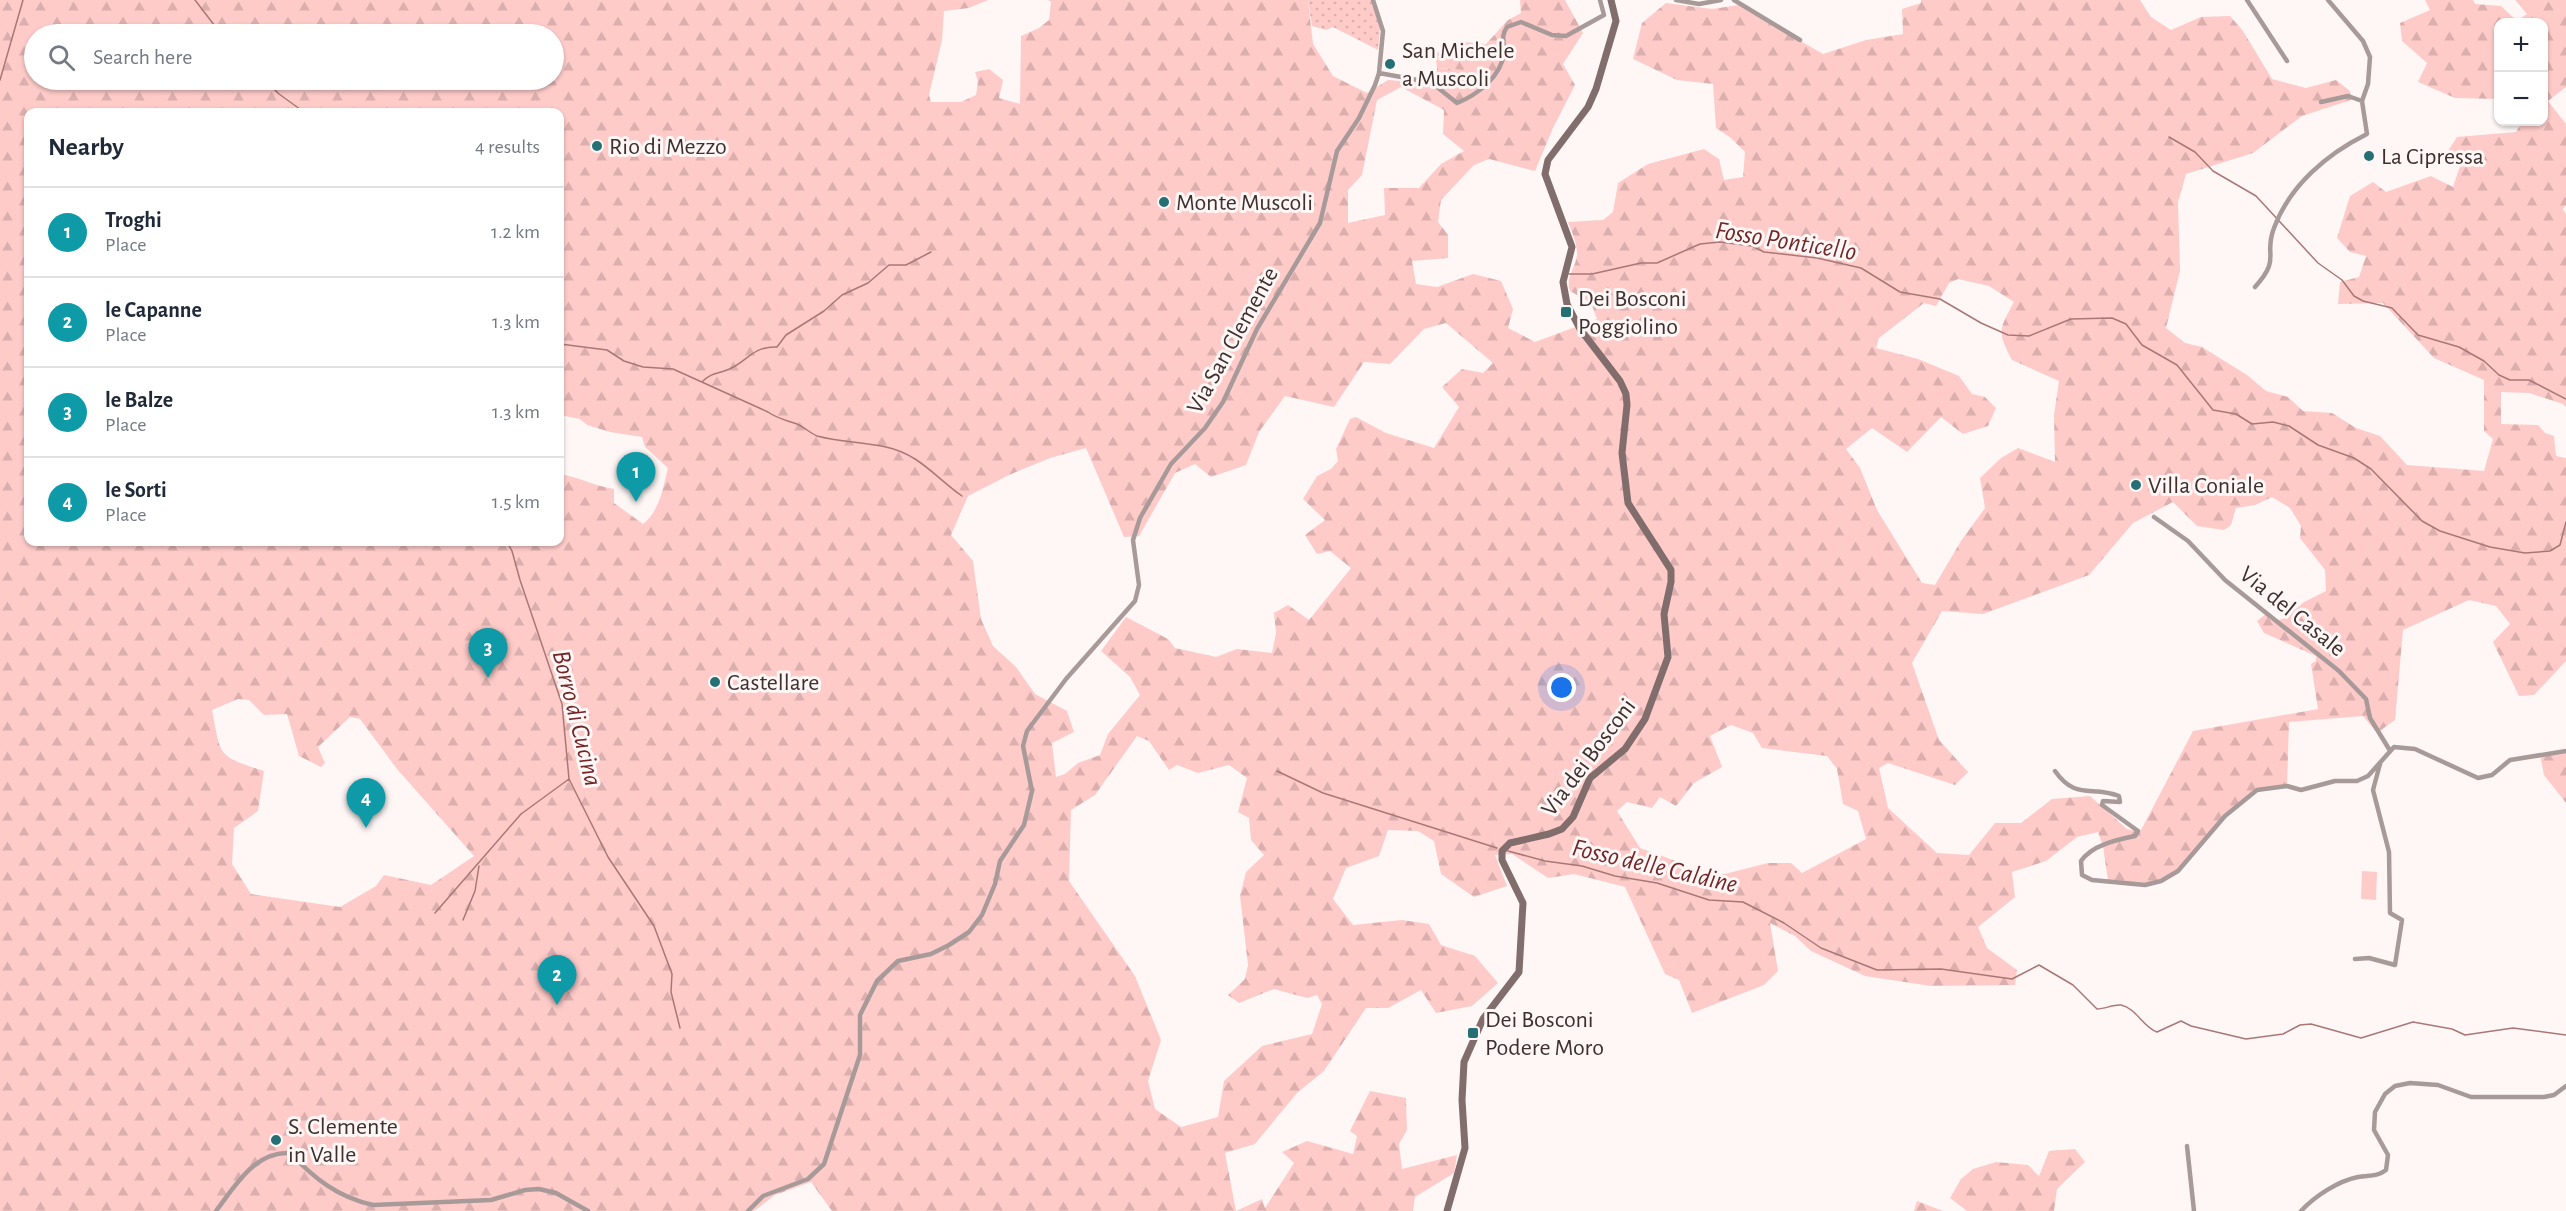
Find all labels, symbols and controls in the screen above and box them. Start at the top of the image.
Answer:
map controls [2494,18,2548,126]
button: + [2494,18,2548,72]
search box [24,24,564,90]
place label: San Michele a Muscoli [1402,39,1515,91]
icon: search [45,41,78,74]
text: Search here [93,46,192,68]
marker: San Michele a Muscoli [1383,57,1397,71]
button: − [2494,72,2548,126]
text: Nearby [48,134,124,160]
place label: Rio di Mezzo [609,135,727,159]
text: 4 results [475,137,540,157]
marker: Rio di Mezzo [590,139,604,153]
place label: La Cipressa [2381,145,2484,169]
marker: La Cipressa [2362,149,2376,163]
place label: Monte Muscoli [1176,191,1313,215]
marker: Monte Muscoli [1157,195,1171,209]
text: Troghi [105,209,162,231]
water label: Fosso Ponticello [1713,217,1858,265]
text: 1 [64,222,71,242]
text: 1.2 km [491,222,540,242]
text: Place [105,235,146,255]
street label: Via San Clemente [1183,263,1283,418]
place label: Dei Bosconi Poggiolino [1578,287,1687,339]
text: le Capanne [105,299,202,321]
marker: Dei Bosconi Poggiolino [1559,305,1573,319]
text: 2 [63,312,72,332]
text: 1.3 km [492,312,540,332]
text: Place [105,325,146,345]
text: le Balze [105,389,173,411]
text: 3 [63,402,72,422]
text: 1.3 km [492,402,540,422]
text: Place [105,415,146,435]
pin: 1 [616,452,656,502]
place label: Villa Coniale [2148,474,2264,498]
marker: Villa Coniale [2129,478,2143,492]
text: le Sorti [105,479,167,501]
text: 4 [62,492,73,512]
text: 1.5 km [492,492,540,512]
text: Place [105,505,146,525]
street label: Via del Casale [2235,562,2350,661]
pin: 3 [468,628,508,678]
water label: Borro di Cucina [548,648,606,789]
place label: Castellare [727,671,819,695]
your location [1547,673,1576,702]
marker: Castellare [708,675,722,689]
street label: Via dei Bosconi [1537,694,1640,821]
pin: 4 [346,778,386,828]
water label: Fosso delle Caldine [1570,834,1740,898]
pin: 2 [538,956,576,1005]
place label: Dei Bosconi Podere Moro [1485,1008,1604,1060]
marker: Dei Bosconi Podere Moro [1466,1026,1480,1040]
place label: S. Clemente in Valle [288,1115,398,1167]
marker: S. Clemente in Valle [269,1133,283,1147]

